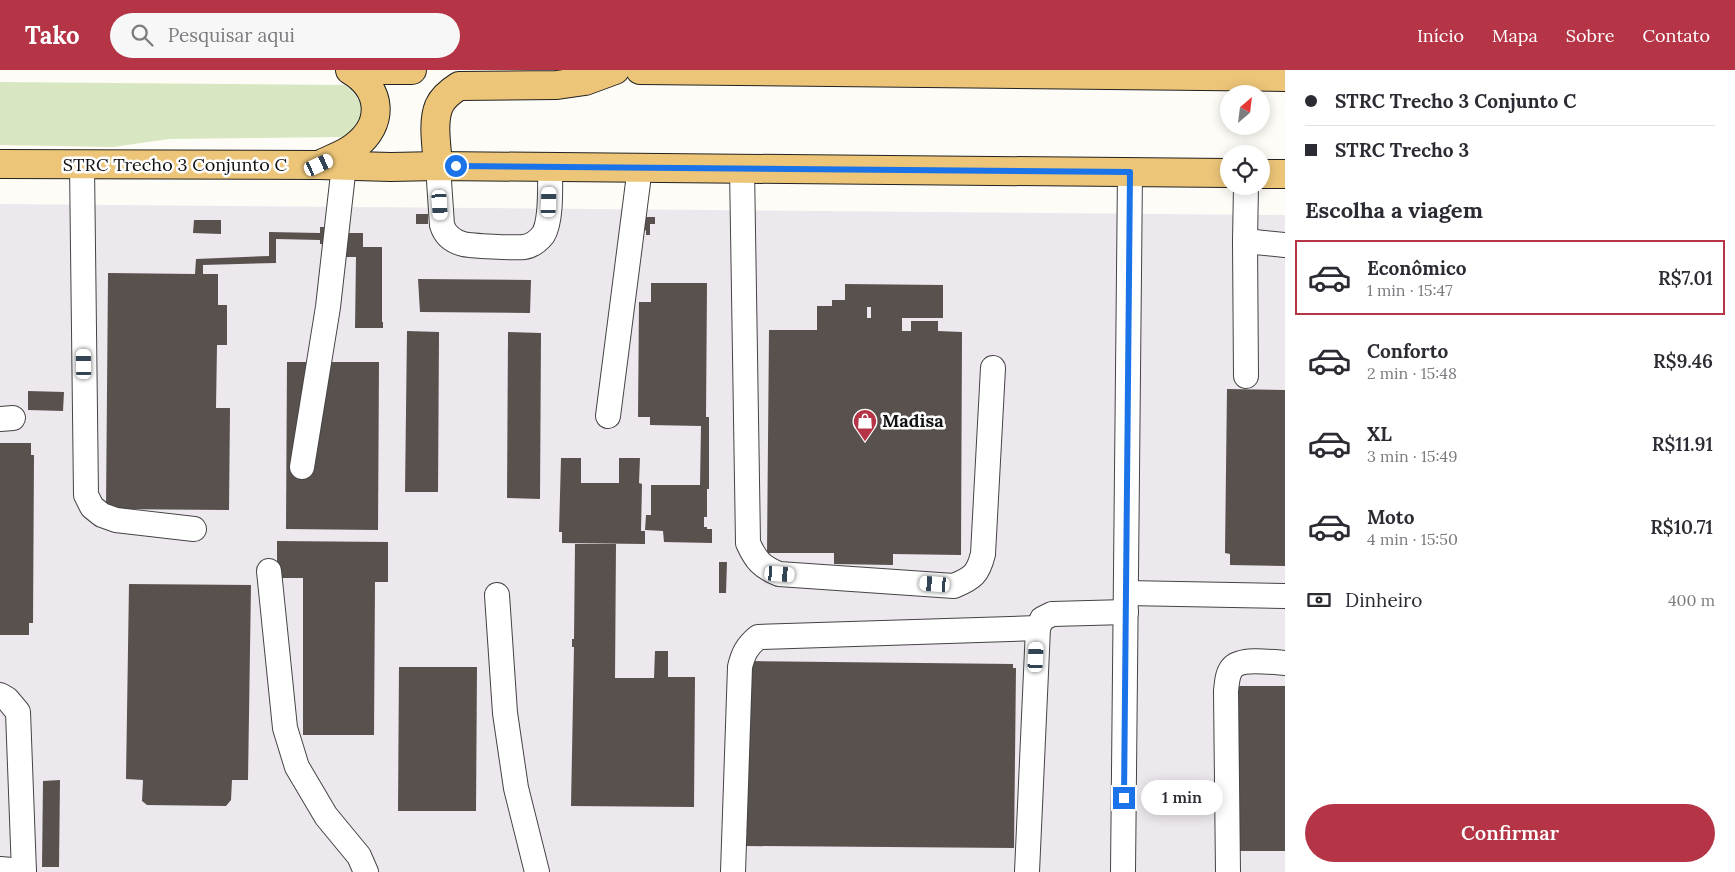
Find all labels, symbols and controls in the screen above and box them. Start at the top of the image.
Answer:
search box [110,13,460,58]
text: Tako [25,20,80,51]
icon: search [128,21,156,49]
text: Pesquisar aqui [168,23,295,47]
text: Início [1417,24,1464,47]
text: Mapa [1492,24,1538,47]
text: Sobre [1566,24,1615,47]
text: Contato [1643,24,1710,47]
north arrow [1220,85,1270,135]
map controls [1220,85,1270,195]
text: STRC Trecho 3 Conjunto C [1335,89,1576,113]
text: STRC Trecho 3 [1335,138,1469,162]
button: locate [1220,145,1270,195]
car [302,152,335,178]
street label: STRC Trecho 3 Conjunto C [63,153,288,176]
route start [445,155,467,177]
car [540,187,557,217]
car [431,190,448,220]
text: Escolha a viagem [1305,196,1483,224]
icon: car [1307,255,1352,300]
text: Econômico [1367,256,1467,280]
text: R$7.01 [1658,266,1713,290]
text: 1 min · 15:47 [1367,280,1453,300]
icon: car [1307,338,1352,383]
text: Conforto [1367,339,1448,363]
car [76,349,91,379]
text: R$9.46 [1653,349,1713,373]
text: 2 min · 15:48 [1367,363,1457,383]
shop icon: Madisa [852,408,878,442]
place label: Madisa [882,409,944,432]
icon: car [1307,421,1352,466]
text: XL [1367,422,1392,446]
text: R$11.91 [1652,432,1713,456]
text: 3 min · 15:49 [1367,446,1458,466]
icon: car [1307,504,1352,549]
text: Moto [1367,505,1414,529]
text: R$10.71 [1650,515,1713,539]
text: 4 min · 15:50 [1367,529,1458,549]
car [764,565,795,583]
car [919,575,950,593]
icon: cash [1305,586,1333,614]
text: Dinheiro [1345,588,1422,612]
text: 400 m [1668,590,1715,610]
car [1027,642,1044,672]
callout: 1 min [1142,780,1224,816]
route end [1113,787,1135,809]
text: 1 min [1162,787,1202,807]
button: Confirmar [1305,804,1715,862]

